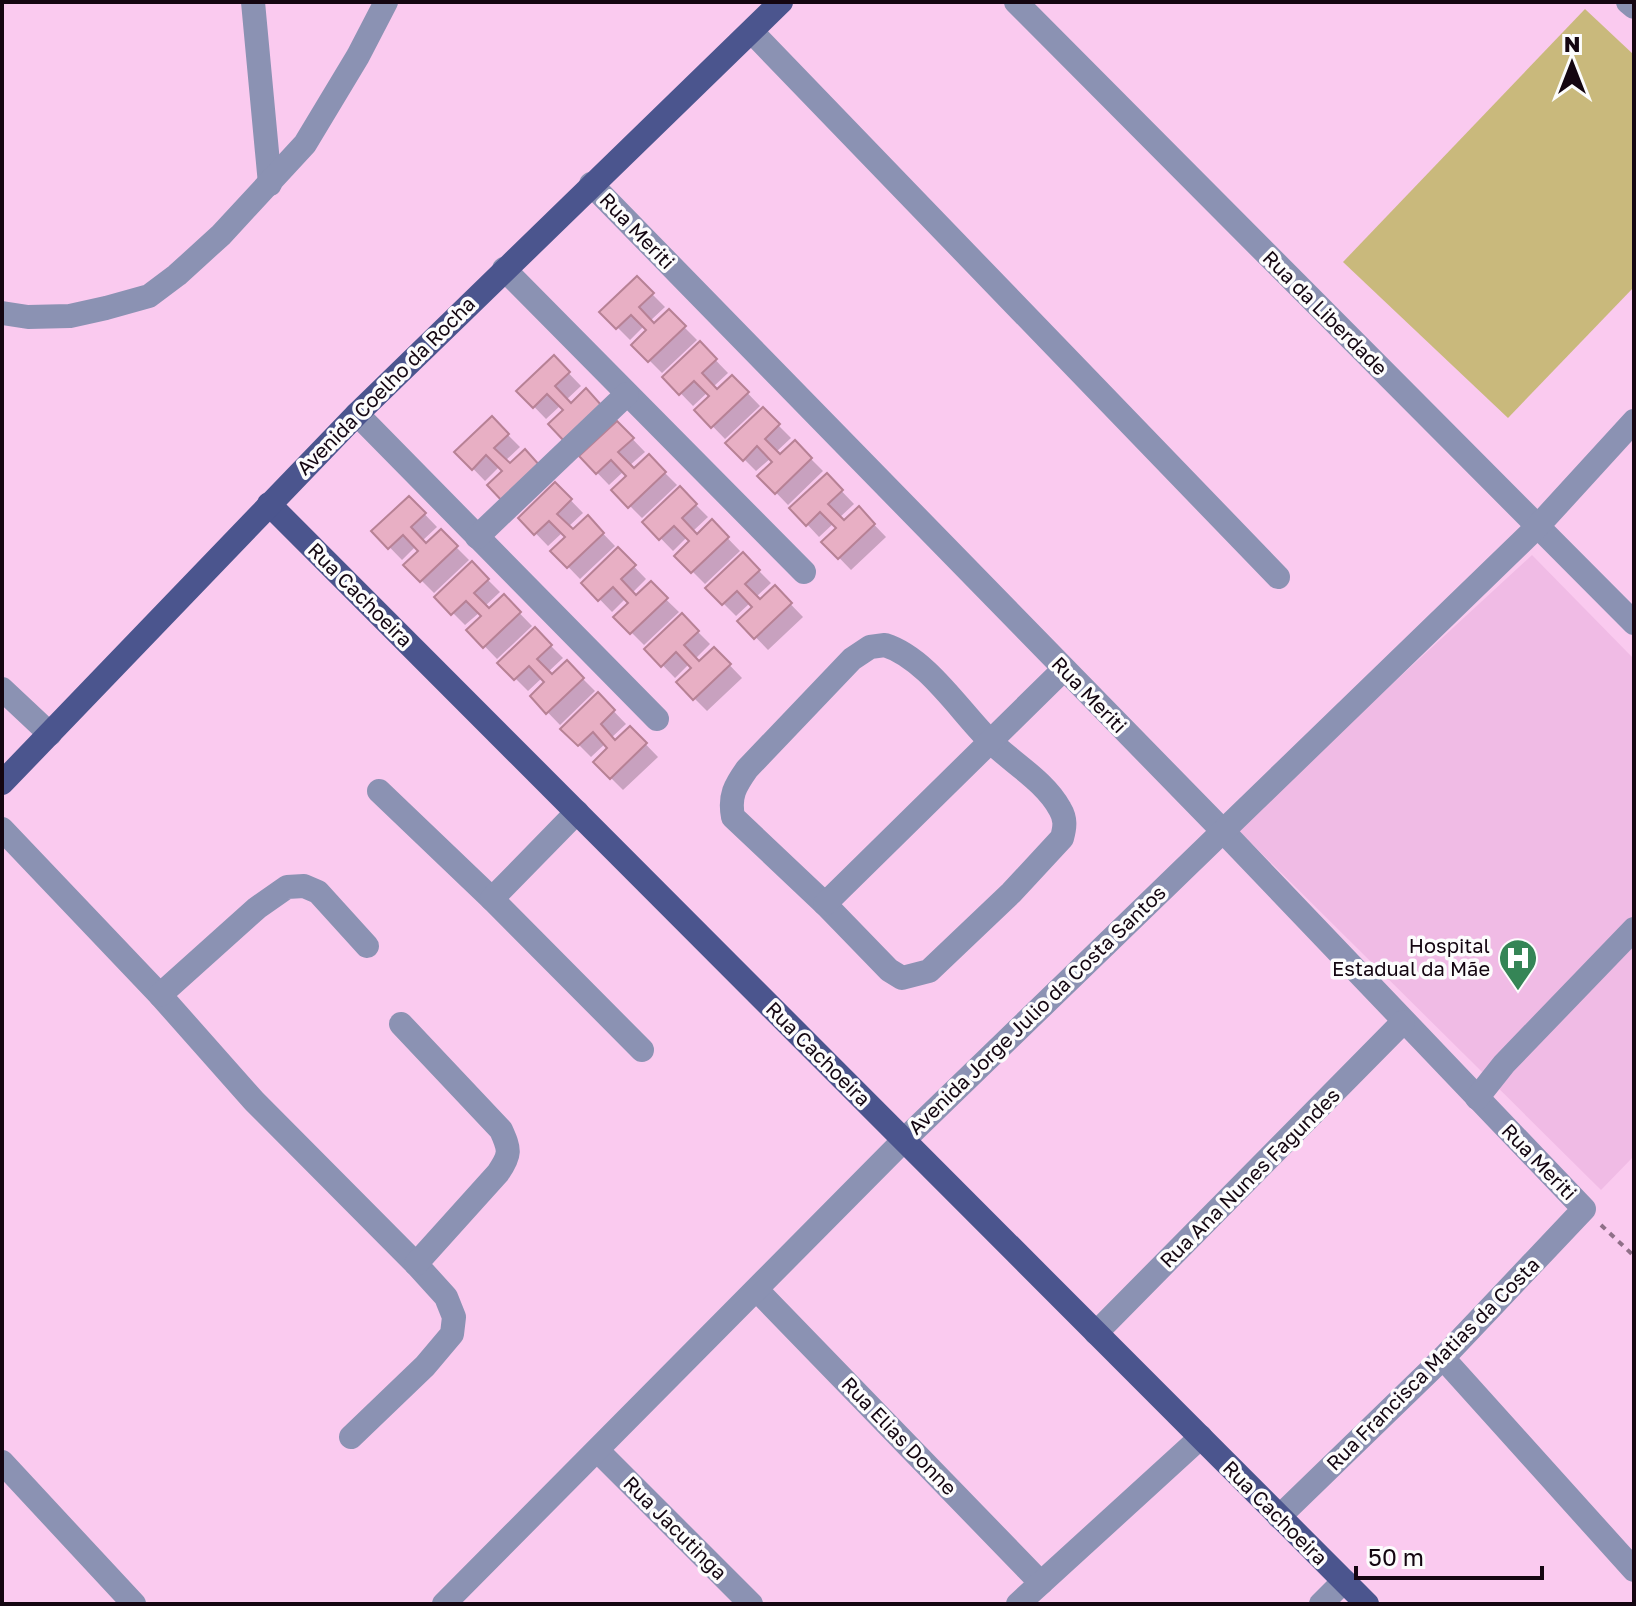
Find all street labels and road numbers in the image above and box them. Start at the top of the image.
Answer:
street label: Rua Meriti [595,187,680,274]
street label: Rua da Liberdade [1259,245,1393,379]
street label: Avenida Coelho da Rocha [291,291,479,479]
street label: Rua Cachoeira [304,537,418,651]
street label: Rua Meriti [1047,651,1132,738]
street label: Avenida Jorge Julio da Costa Santos [903,880,1170,1139]
street label: Rua Cachoeira [762,996,876,1110]
street label: Rua Ana Nunes Fagundes [1154,1082,1344,1272]
street label: Rua Meriti [1497,1118,1582,1205]
street label: Rua Francisca Matias da Costa [1321,1252,1544,1475]
street label: Rua Elias Donne [837,1371,962,1499]
street label: Rua Cachoeira [1219,1455,1333,1569]
street label: Rua Jacutinga [619,1471,732,1584]

